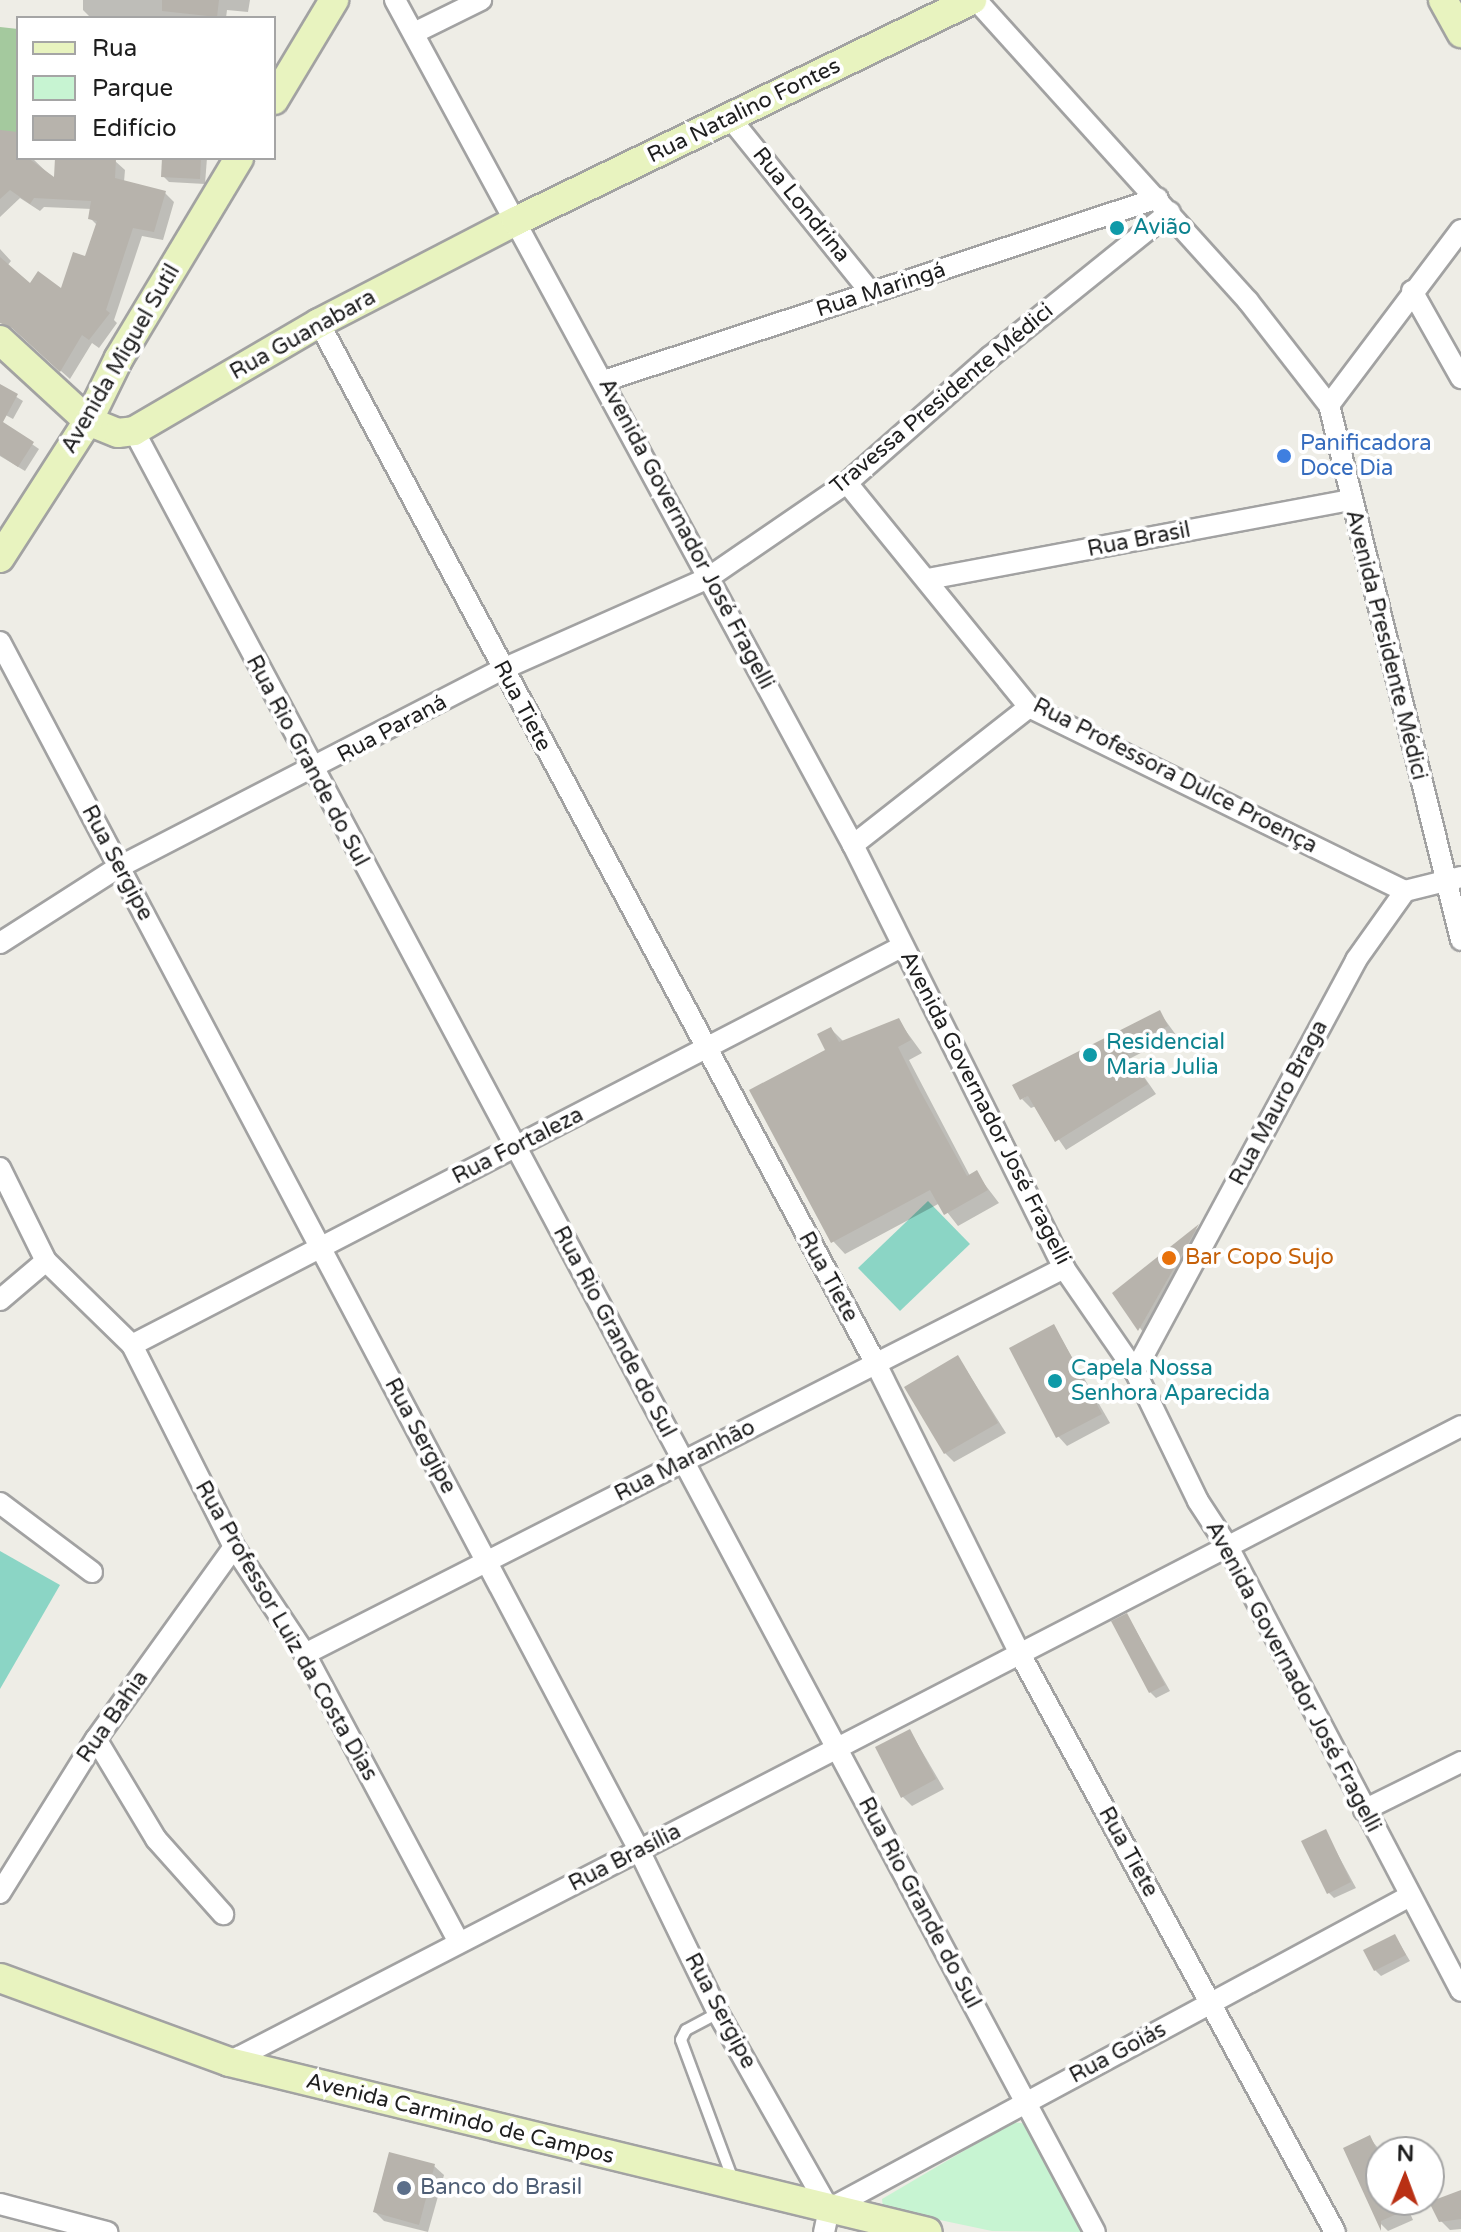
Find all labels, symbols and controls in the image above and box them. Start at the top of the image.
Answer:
legend [16,16,276,160]
text: Rua [92,34,137,63]
street label: Rua Natalino Fontes [643,53,845,169]
text: Parque [92,74,173,103]
text: Edifício [92,114,177,143]
street label: Rua Londrina [747,142,855,268]
place label: Avião [1133,215,1191,241]
marker: Avião [1108,219,1126,237]
street label: Rua Maringá [813,257,949,323]
street label: Avenida Miguel Sutil [56,260,186,458]
street label: Rua Guanabara [226,284,380,386]
street label: Travessa Presidente Médici [825,298,1059,500]
street label: Avenida Governador José Fragelli [593,374,779,694]
place label: Panificadora Doce Dia [1300,430,1432,482]
marker: Panificadora Doce Dia [1275,447,1293,465]
street label: Avenida Presidente Médici [1340,507,1432,783]
street label: Rua Brasil [1085,517,1193,563]
street label: Rua Rio Grande do Sul [240,651,374,871]
street label: Rua Tiete [487,656,557,756]
street label: Rua Paraná [333,689,451,769]
street label: Rua Professora Dulce Proença [1028,693,1322,859]
street label: Rua Sergipe [76,801,158,925]
street label: Avenida Governador José Fragelli [894,947,1076,1269]
street label: Rua Mauro Braga [1224,1016,1334,1190]
place label: Residencial Maria Julia [1106,1029,1225,1080]
marker: Residencial Maria Julia [1081,1046,1099,1064]
street label: Rua Fortaleza [448,1102,588,1190]
street label: Rua Rio Grande do Sul [547,1222,681,1442]
street label: Rua Tiete [792,1227,864,1327]
place label: Bar Copo Sujo [1185,1245,1334,1271]
marker: Bar Copo Sujo [1160,1249,1178,1267]
place label: Capela Nossa Senhora Aparecida [1071,1355,1270,1406]
marker: Capela Nossa Senhora Aparecida [1046,1372,1064,1390]
street label: Rua Sergipe [379,1374,461,1498]
street label: Rua Maranhão [610,1414,760,1508]
street label: Rua Professor Luiz da Costa Dias [189,1476,383,1786]
street label: Avenida Governador José Fragelli [1200,1517,1386,1837]
street label: Rua Bahia [72,1666,154,1768]
street label: Rua Rio Grande do Sul [852,1793,986,2013]
street label: Rua Tiete [1092,1802,1164,1902]
street label: Rua Brasília [564,1818,686,1898]
street label: Rua Sergipe [679,1949,761,2073]
street label: Rua Goiás [1065,2017,1171,2089]
street label: Avenida Carmindo de Campos [303,2068,617,2170]
north arrow [1365,2136,1445,2216]
text: N [1396,2141,1414,2167]
place label: Banco do Brasil [420,2175,582,2201]
marker: Banco do Brasil [395,2179,413,2197]

